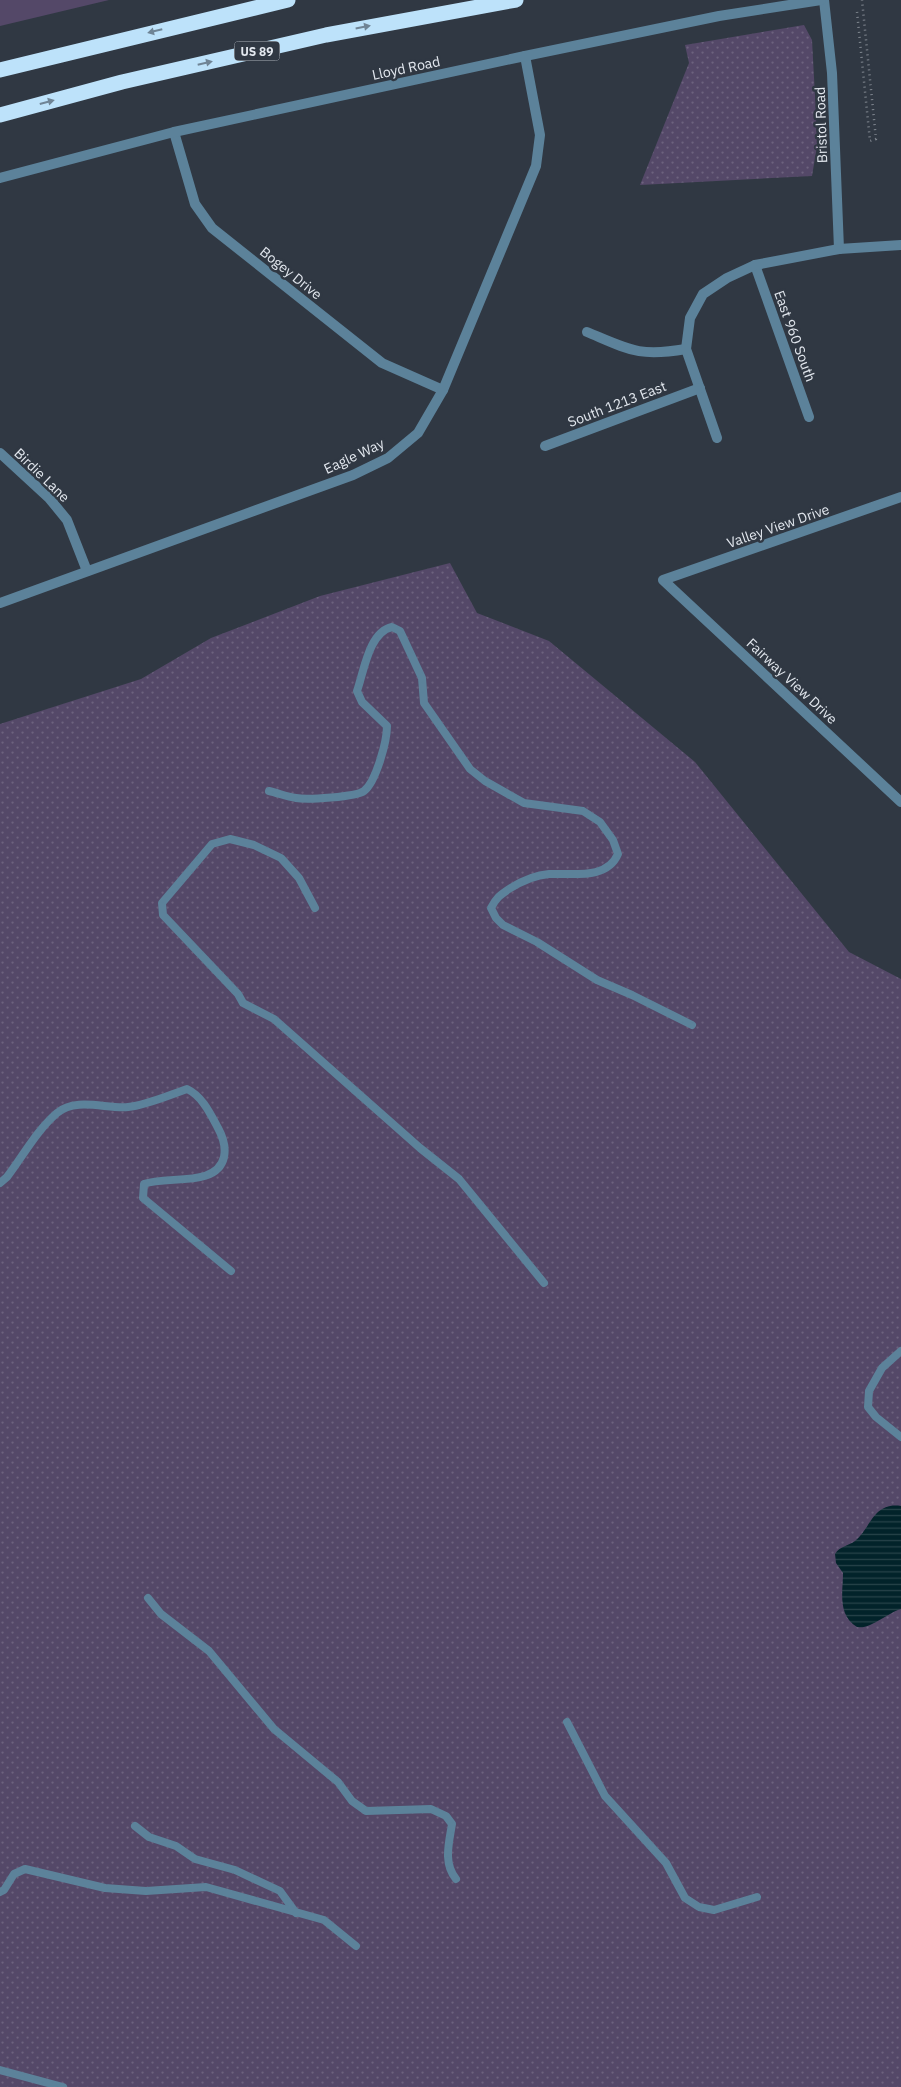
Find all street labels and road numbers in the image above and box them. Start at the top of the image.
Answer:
road number: US 89 [234,41,280,60]
street label: Lloyd Road [370,52,442,84]
street label: Bristol Road [811,86,831,164]
street label: Bogey Drive [256,242,326,304]
street label: East 960 South [770,288,820,384]
street label: South 1213 East [565,377,669,431]
street label: Eagle Way [321,434,387,478]
street label: Birdie Lane [10,444,74,506]
street label: Valley View Drive [724,500,832,552]
street label: Fairway View Drive [743,634,842,728]

